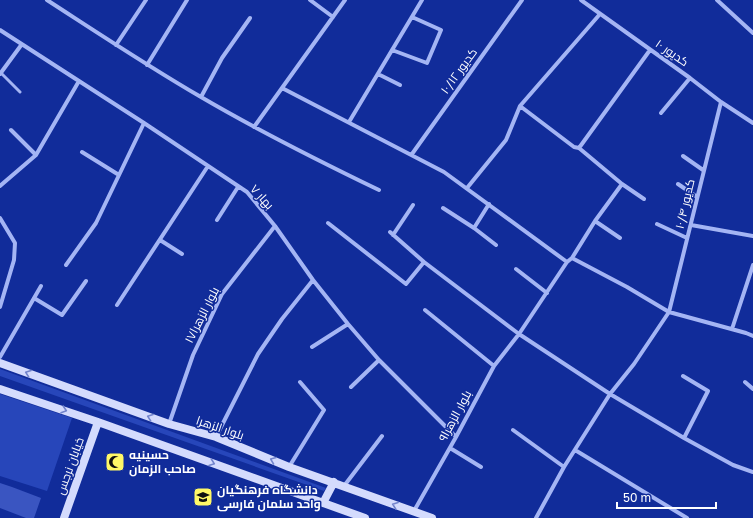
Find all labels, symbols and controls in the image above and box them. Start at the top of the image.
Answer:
street label: کدیور ۱۰ [653,36,692,69]
street label: کدیور ۱۰/۱۲ [437,45,480,96]
street label: کدیور ۱۰/۴ [672,178,698,230]
street label: بهار ۷ [247,181,277,212]
street label: بلوار الزهرا۱۷ [181,284,222,345]
one-way arrow [25,369,32,378]
street label: بلوار الزهرا۹ [435,388,474,444]
one-way arrow [60,405,67,414]
street label: بلوار الزهرا [194,412,246,443]
one-way arrow [147,414,154,422]
street label: خیابان نرجس [52,435,87,497]
place label: حسینیه صاحب الزمان [129,447,196,477]
mosque icon: حسینیه صاحب الزمان [104,451,126,473]
one-way arrow [269,457,276,465]
one-way arrow [209,458,216,467]
place label: دانشگاه فرهنگیان واحد سلمان فارسی [217,482,321,512]
scale bar [617,484,716,510]
school or university icon: دانشگاه فرهنگیان واحد سلمان فارسی [192,486,214,508]
text: 50 m [623,490,651,505]
one-way arrow [392,501,399,509]

